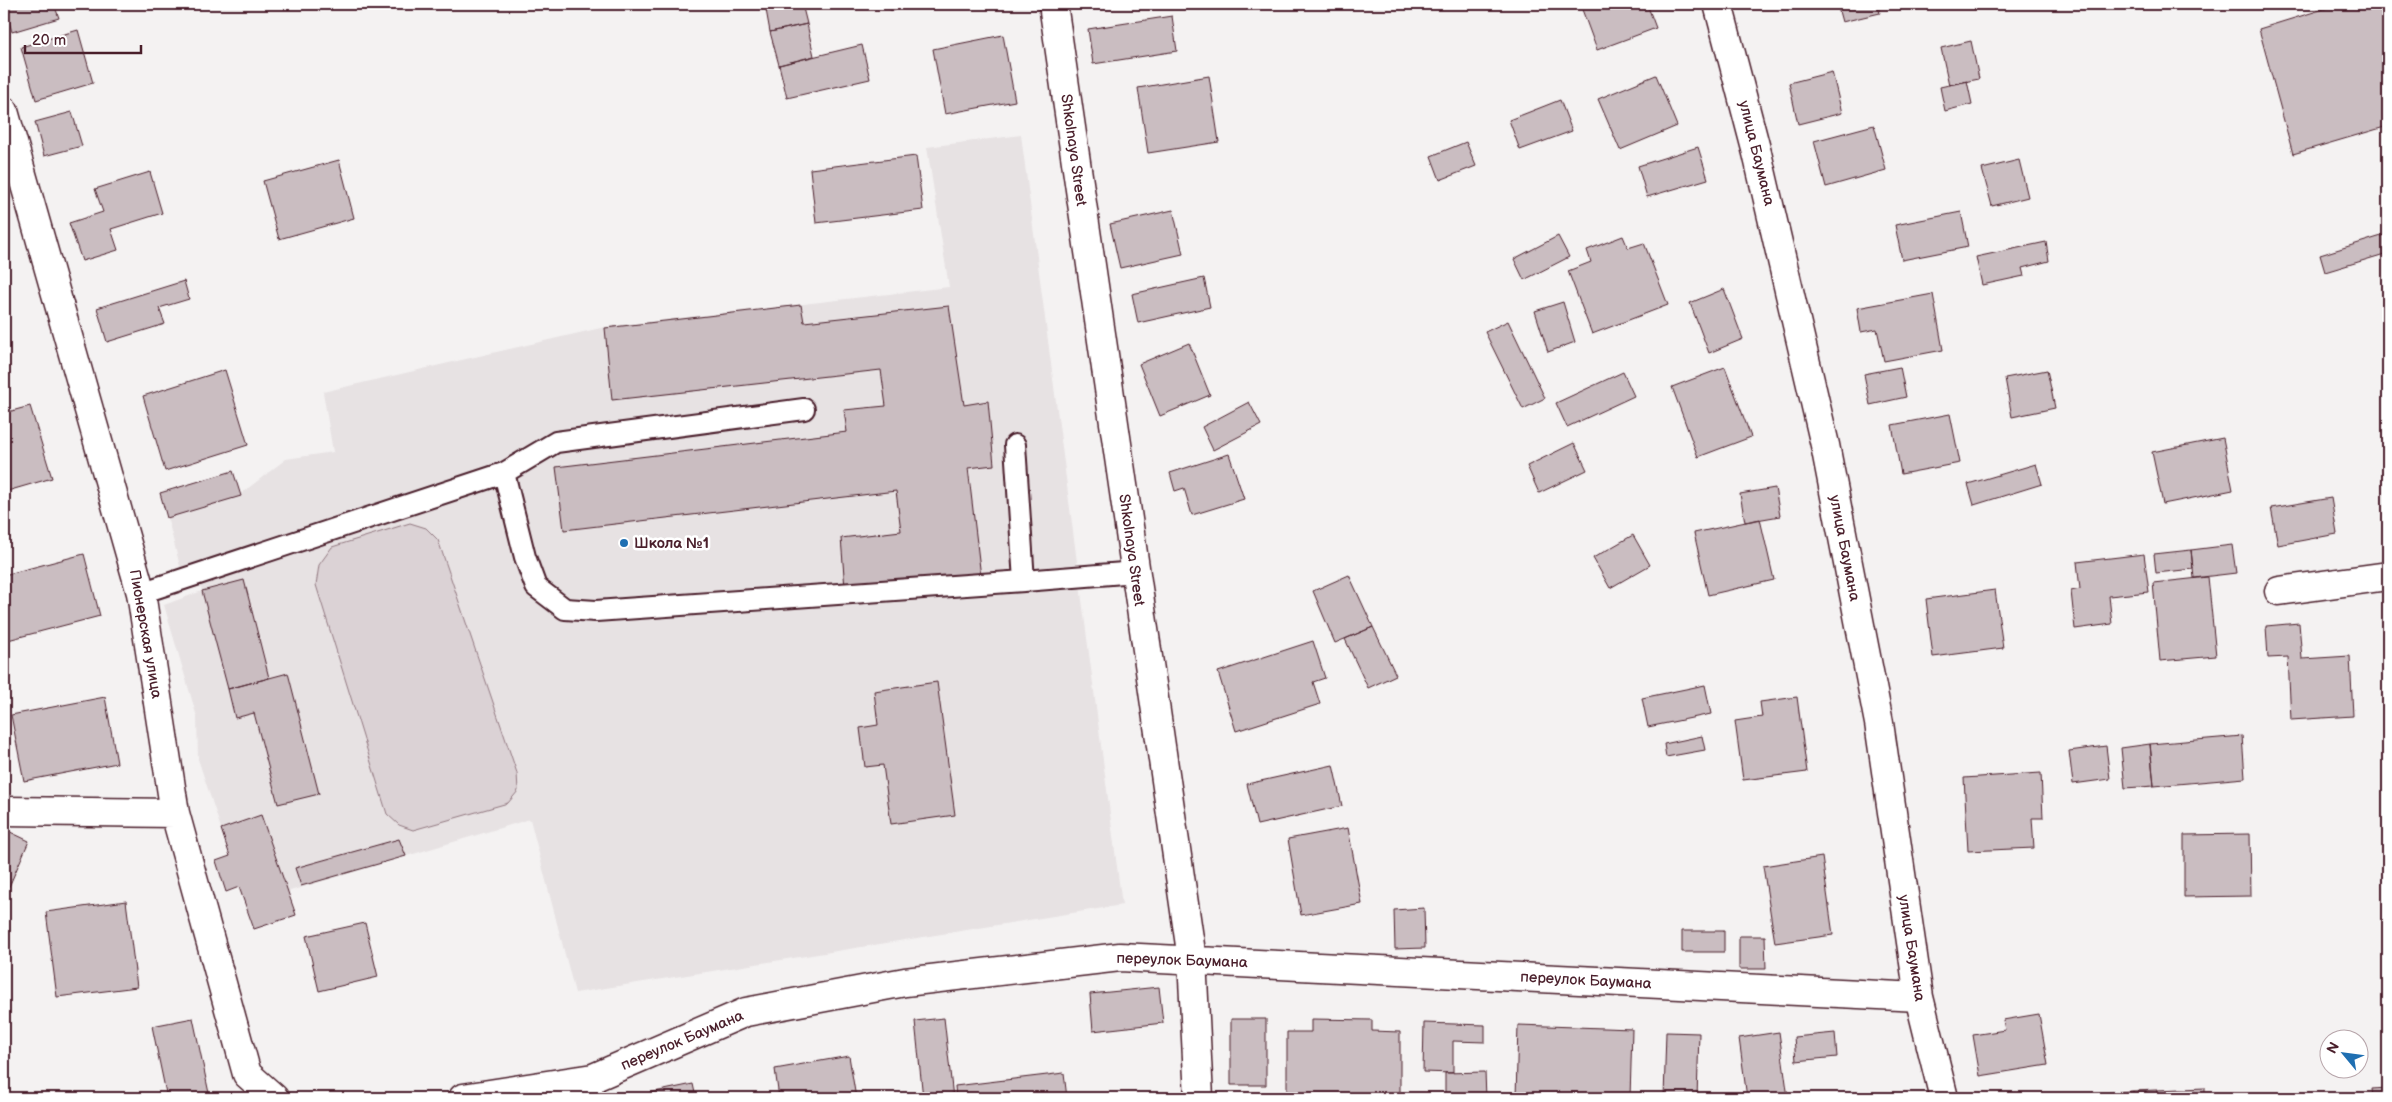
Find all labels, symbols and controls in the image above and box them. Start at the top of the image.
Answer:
scale bar [25,22,141,54]
text: 20 m [32,31,66,50]
street label: Shkolnaya Street [1056,93,1091,208]
street label: улица Баумана [1734,99,1779,208]
street label: Shkolnaya Street [1114,493,1149,608]
street label: улица Баумана [1825,493,1864,603]
place label: Школа №1 [634,534,709,553]
marker: Школа №1 [618,537,630,549]
street label: Пионерская улица [125,568,166,700]
street label: улица Баумана [1894,893,1929,1003]
street label: переулок Баумана [1116,949,1248,972]
street label: переулок Баумана [1520,968,1652,993]
street label: переулок Баумана [618,1006,747,1075]
north arrow [2320,1030,2370,1080]
text: N [2323,1039,2343,1057]

